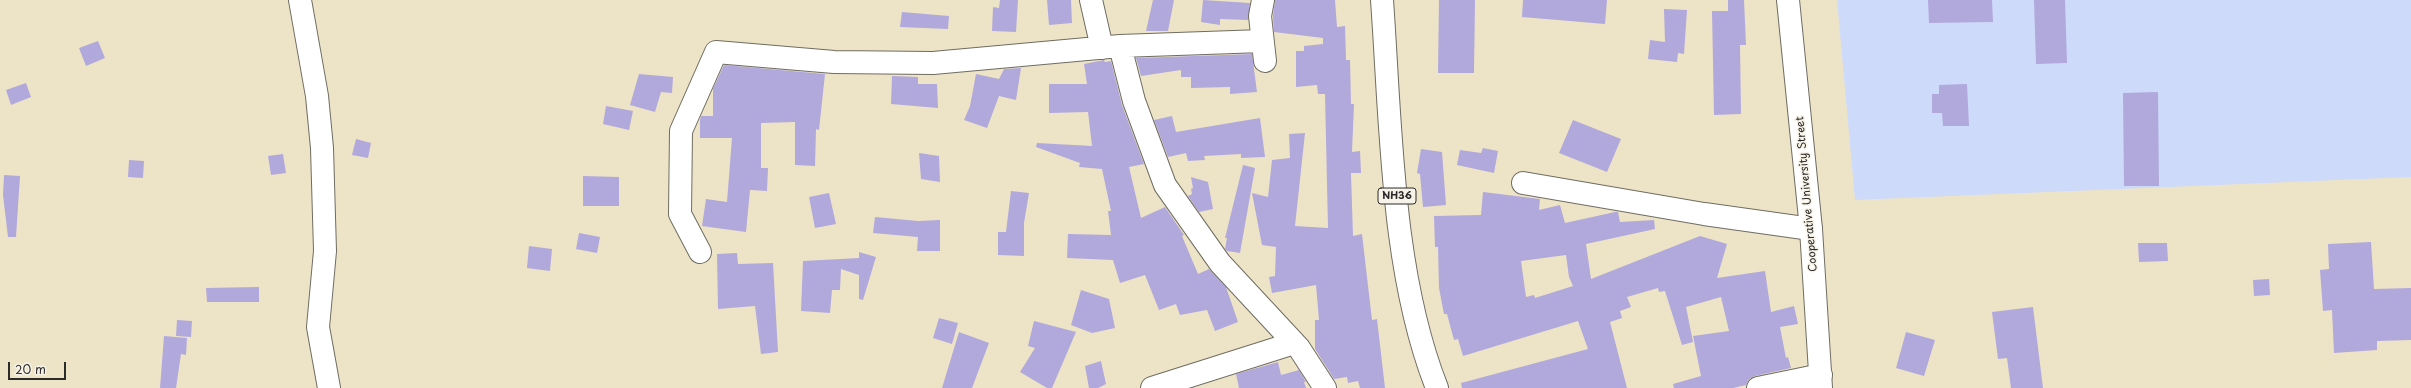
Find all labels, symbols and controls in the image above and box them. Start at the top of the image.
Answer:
street label: Cooperative University Street [1794,116,1820,272]
road number: NH36 [1378,188,1416,204]
scale bar [10,354,68,380]
text: 20 m [15,360,46,378]

